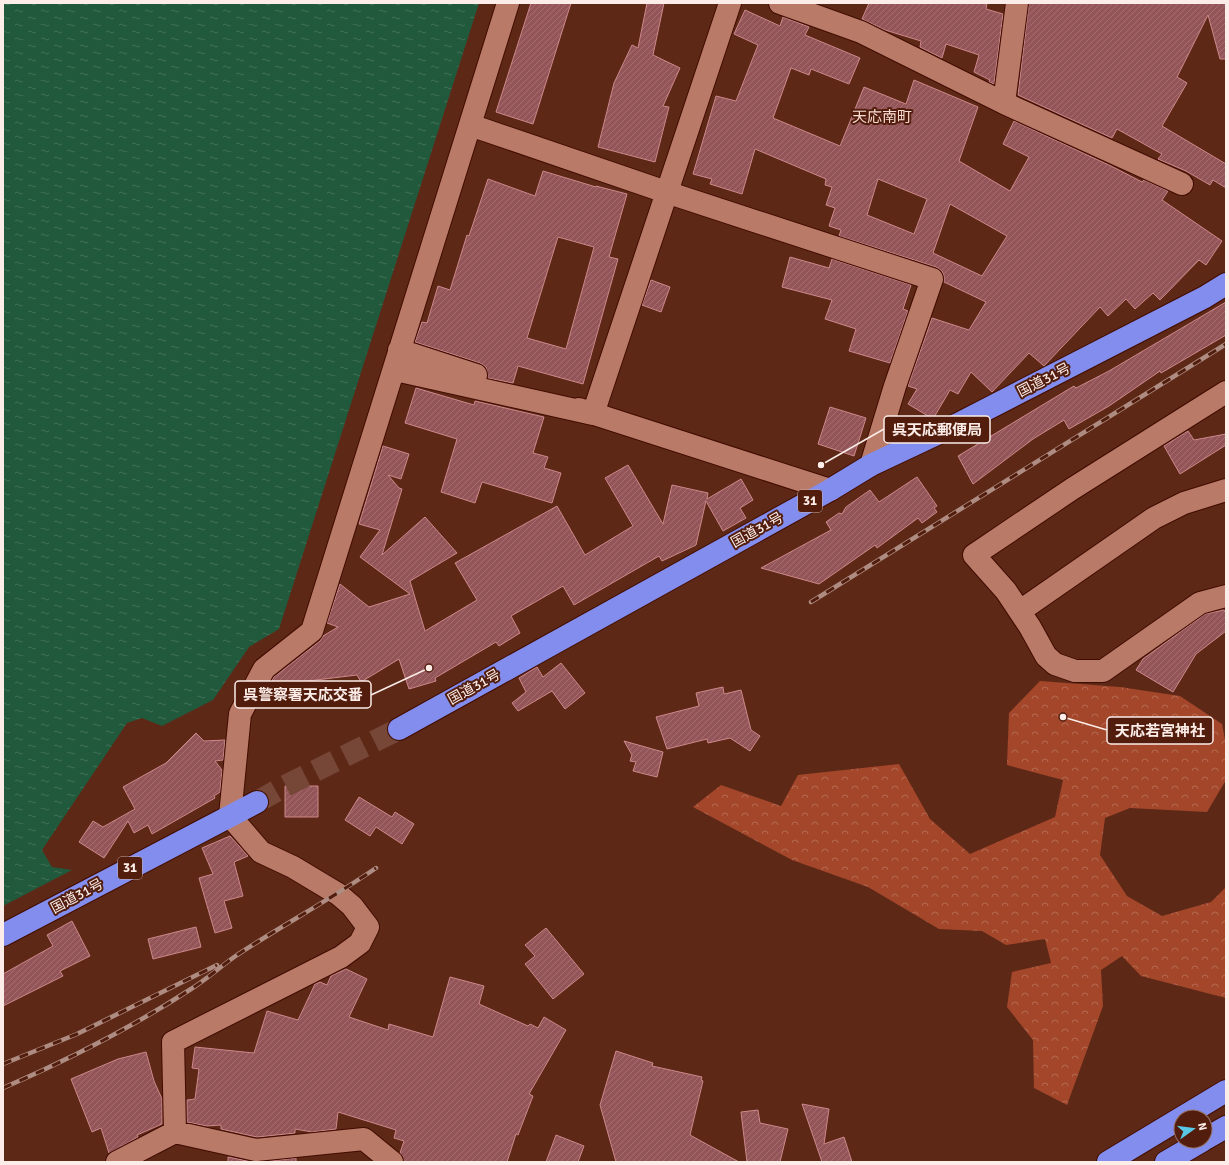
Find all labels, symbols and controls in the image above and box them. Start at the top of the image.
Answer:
district label: 天応南町 [852,108,912,126]
street label: 国道31号 [1015,359,1073,401]
callout: 呉天応郵便局 [884,416,990,443]
text: 呉天応郵便局 [892,421,982,439]
road number: 31 [798,490,822,512]
street label: 国道31号 [728,509,786,551]
street label: 国道31号 [445,666,503,708]
callout: 呉警察署天応交番 [235,681,371,708]
text: 呉警察署天応交番 [243,686,363,704]
callout: 天応若宮神社 [1107,717,1213,744]
text: 天応若宮神社 [1115,722,1205,740]
road number: 31 [118,857,142,879]
street label: 国道31号 [48,875,106,917]
north arrow [1173,1109,1213,1149]
text: N [1195,1121,1209,1132]

